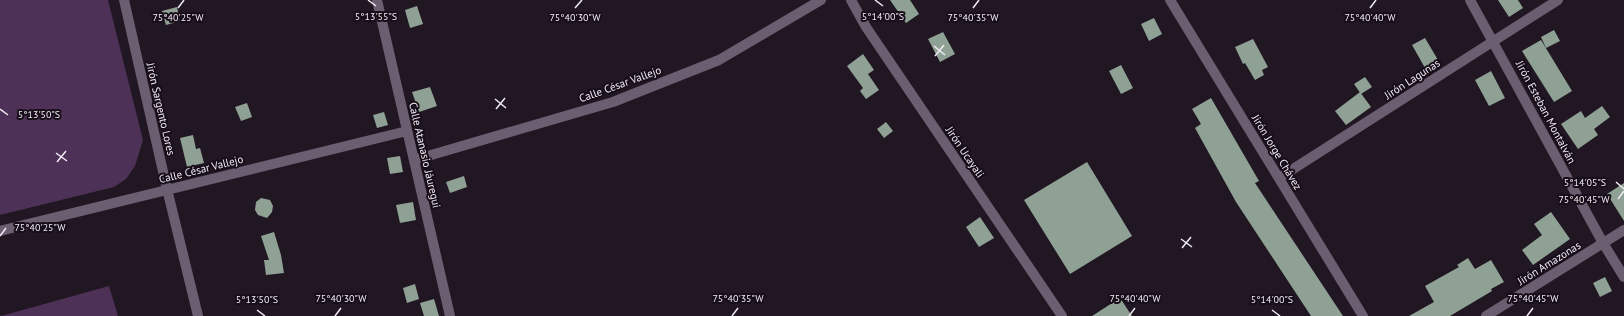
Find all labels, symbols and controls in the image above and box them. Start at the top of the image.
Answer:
text: 5°13'55"S [355,10,397,23]
text: 5°14'00"S [862,10,904,23]
text: 75°40'25"W [152,11,204,24]
text: 75°40'30"W [549,11,601,24]
text: 75°40'35"W [947,11,999,24]
text: 75°40'40"W [1344,11,1396,24]
street label: Jirón Lagunas [1381,56,1443,103]
street label: Jirón Esteban Montalván [1512,57,1579,166]
street label: Jirón Sargento Lores [143,60,179,157]
street label: Calle César Vallejo [577,63,663,105]
street label: Calle Atanasio Jáuregui [406,101,444,209]
text: 5°13'50"S [18,108,60,121]
street label: Jirón Jorge Chávez [1249,111,1305,192]
street label: Jirón Ucayali [942,123,987,180]
street label: Calle César Vallejo [157,152,245,186]
text: 5°14'05"S [1564,176,1606,189]
text: 75°40'45"W [1558,193,1610,206]
text: 75°40'25"W [14,221,66,234]
street label: Jirón Amazonas [1514,238,1584,289]
text: 75°40'30"W [315,292,367,305]
text: 75°40'35"W [712,292,764,305]
text: 75°40'40"W [1109,292,1161,305]
text: 75°40'45"W [1507,292,1559,305]
text: 5°13'50"S [236,293,278,306]
text: 5°14'00"S [1251,293,1293,306]

